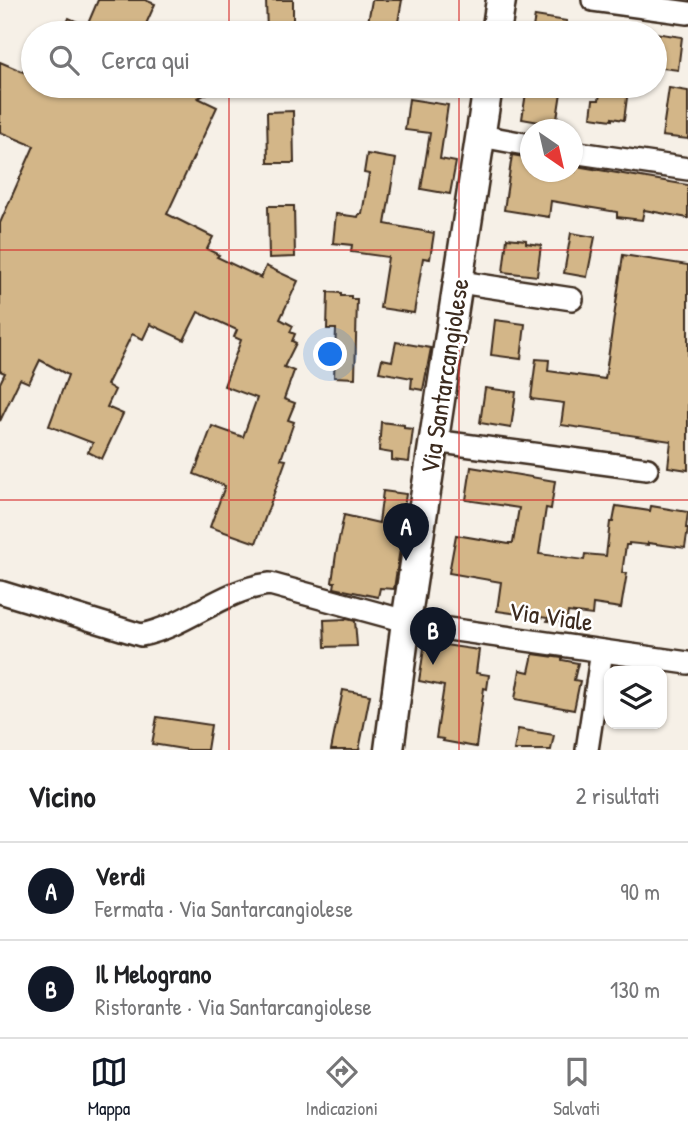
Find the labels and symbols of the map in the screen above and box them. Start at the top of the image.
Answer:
north arrow [520,119,583,182]
street label: Via Santarcangiolese [411,276,477,476]
your location [313,337,347,371]
pin: A [383,503,429,561]
street label: Via Viale [507,593,595,639]
pin: B [410,607,456,665]

